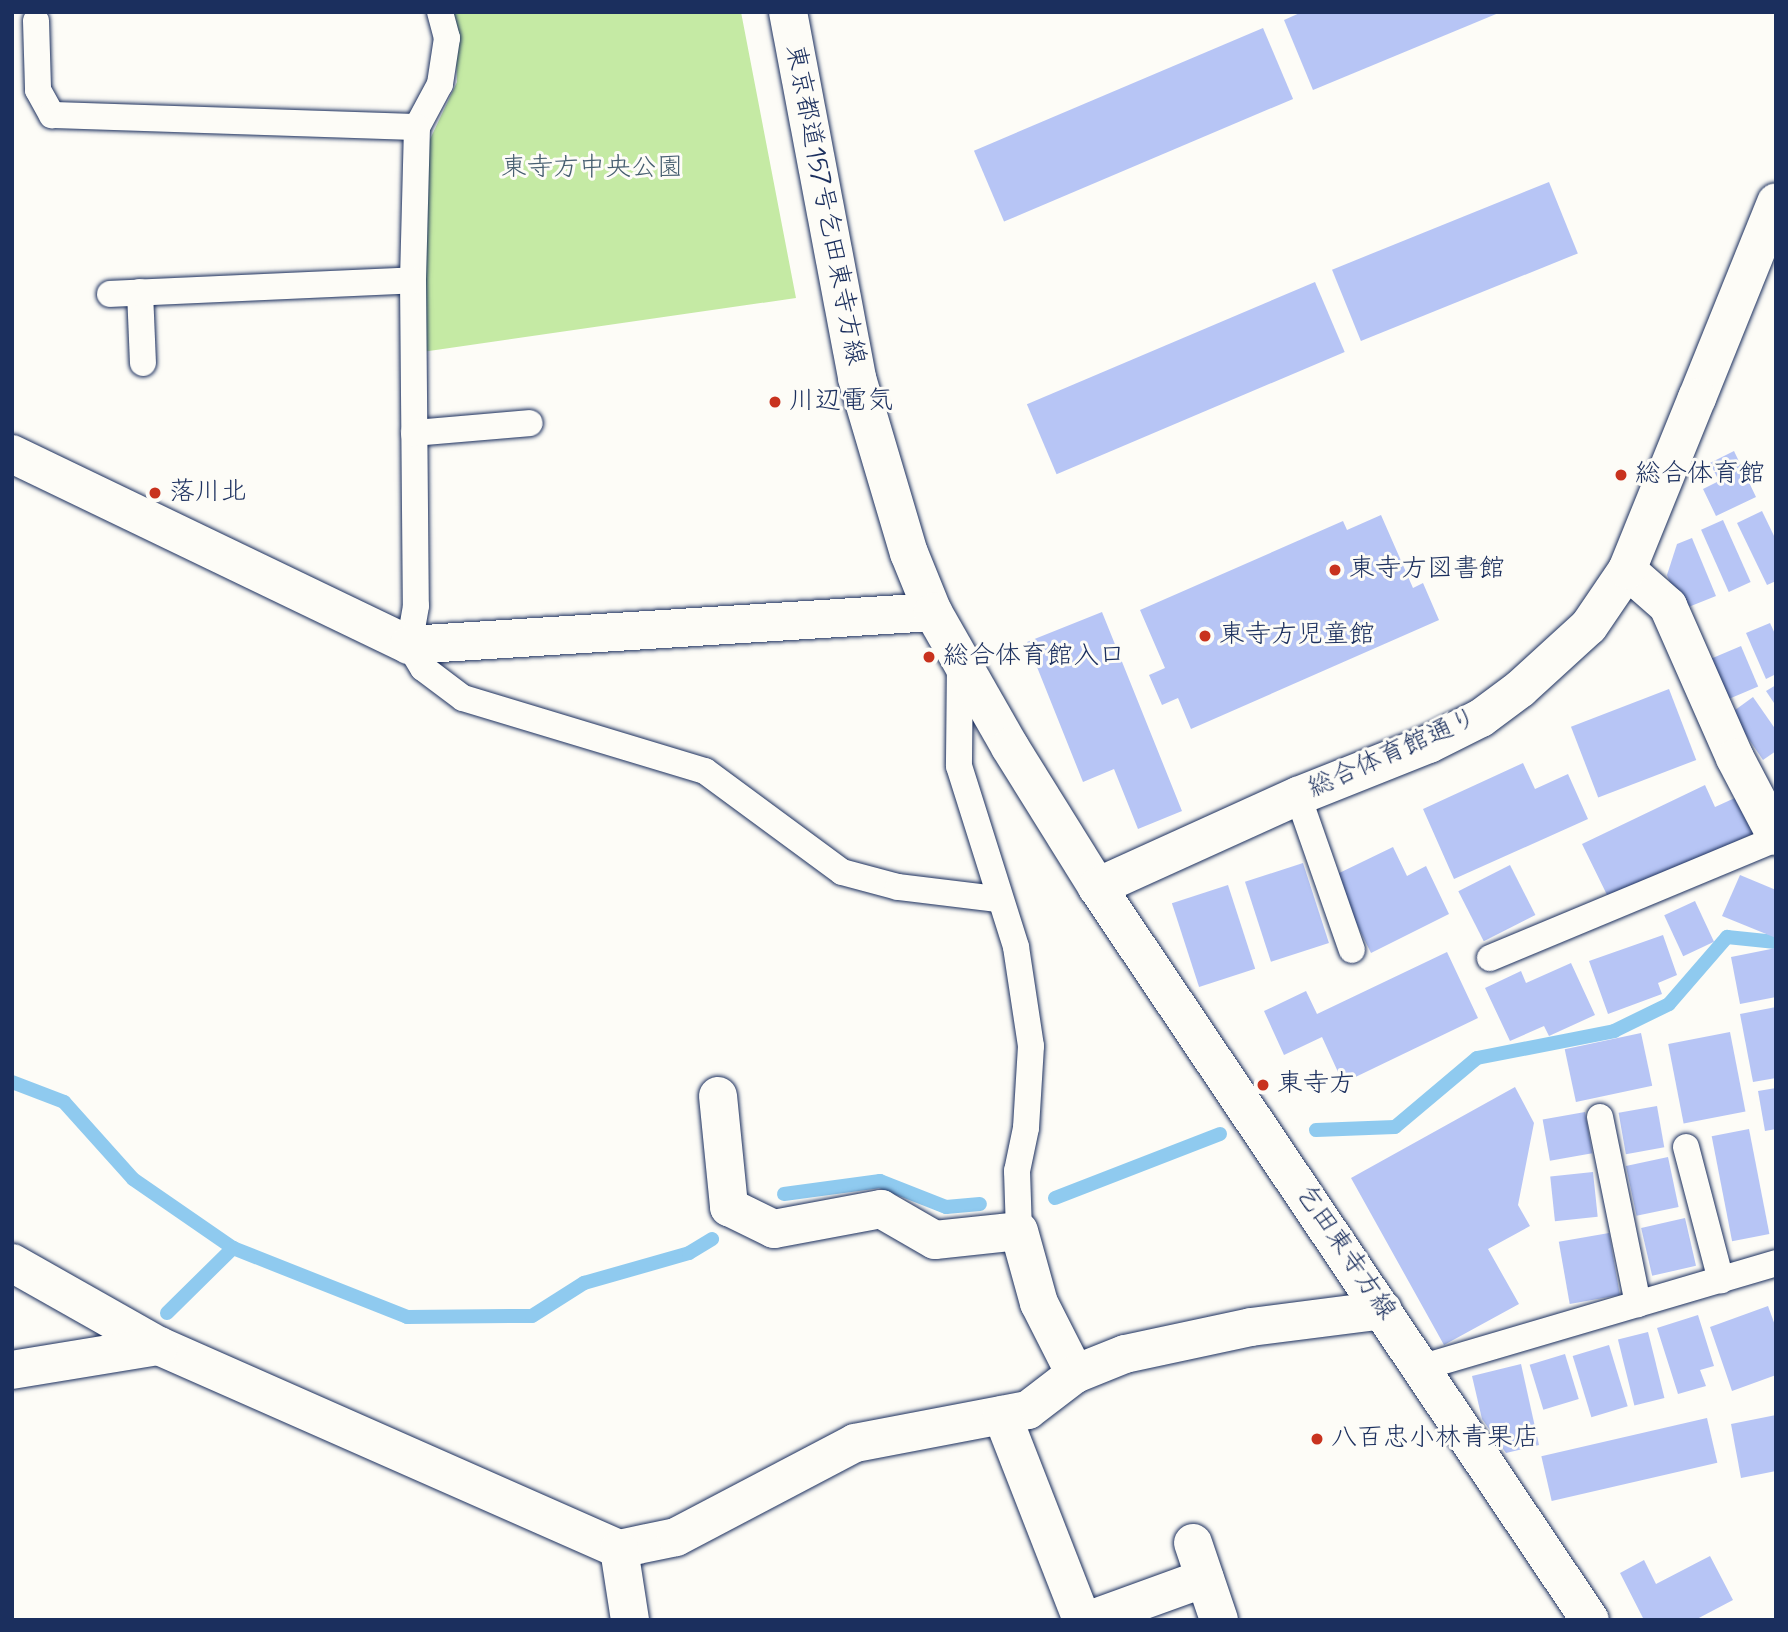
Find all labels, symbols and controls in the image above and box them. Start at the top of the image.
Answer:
street label: 東京都道157号乞田東寺方線 [778,42,870,368]
park label: 東寺方中央公園 [501,153,683,185]
place label: 川辺電気 [789,386,893,418]
marker: 川辺電気 [767,394,783,410]
place label: 総合体育館 [1635,459,1765,491]
marker: 総合体育館 [1613,467,1629,483]
place label: 落川北 [169,477,247,509]
marker: 落川北 [147,485,163,501]
place label: 東寺方図書館 [1349,554,1505,586]
marker: 東寺方図書館 [1327,562,1343,578]
place label: 東寺方児童館 [1219,620,1375,652]
marker: 東寺方児童館 [1197,628,1213,644]
place label: 総合体育館入口 [943,641,1125,673]
marker: 総合体育館入口 [921,649,937,665]
street label: 総合体育館通り [1304,703,1482,805]
place label: 東寺方 [1277,1069,1355,1101]
marker: 東寺方 [1255,1077,1271,1093]
street label: 乞田東寺方線 [1288,1180,1402,1326]
place label: 八百忠小林青果店 [1331,1423,1539,1455]
marker: 八百忠小林青果店 [1309,1431,1325,1447]

